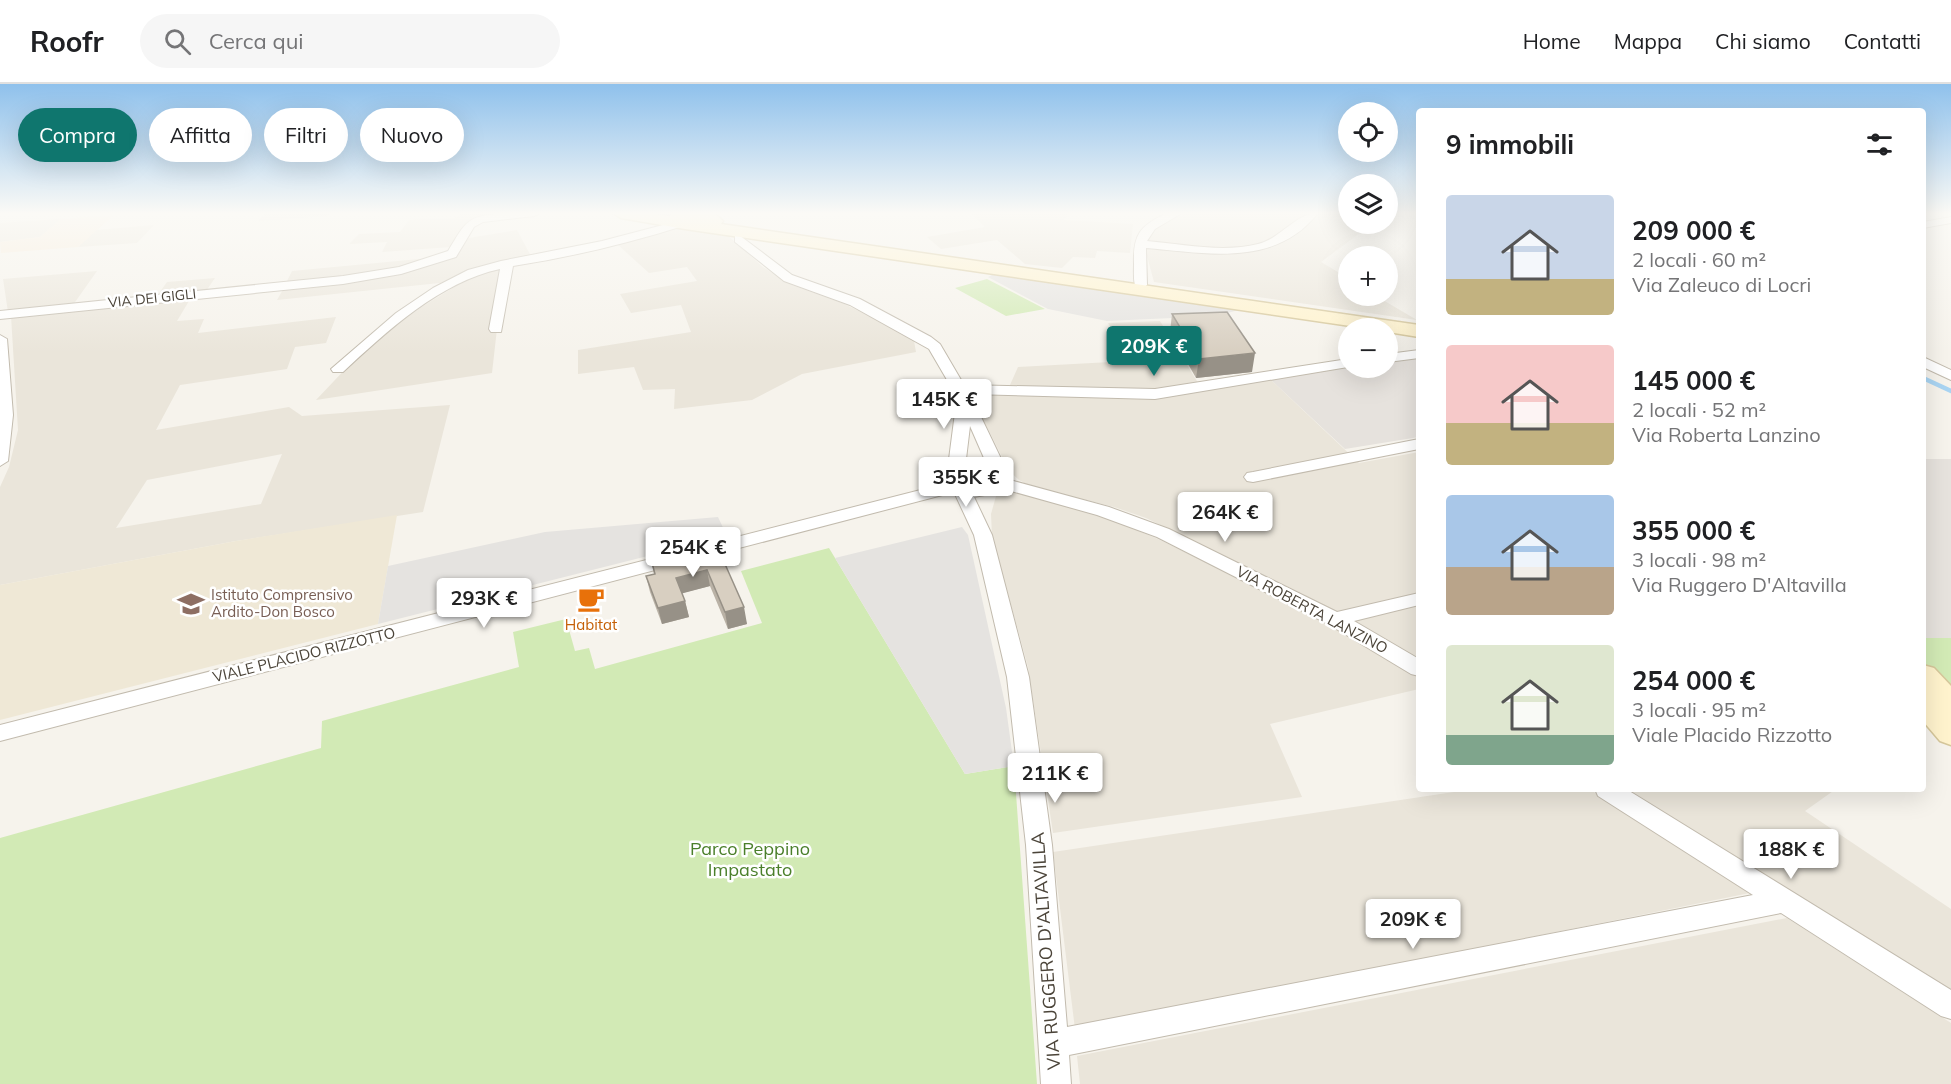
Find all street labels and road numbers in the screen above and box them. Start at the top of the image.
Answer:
street label: VIA DEI GIGLI [107,284,197,312]
street label: VIA ROBERTA LANZINO [1233,562,1391,658]
street label: VIALE PLACIDO RIZZOTTO [211,623,397,686]
street label: VIA RUGGERO D'ALTAVILLA [1026,831,1065,1071]

